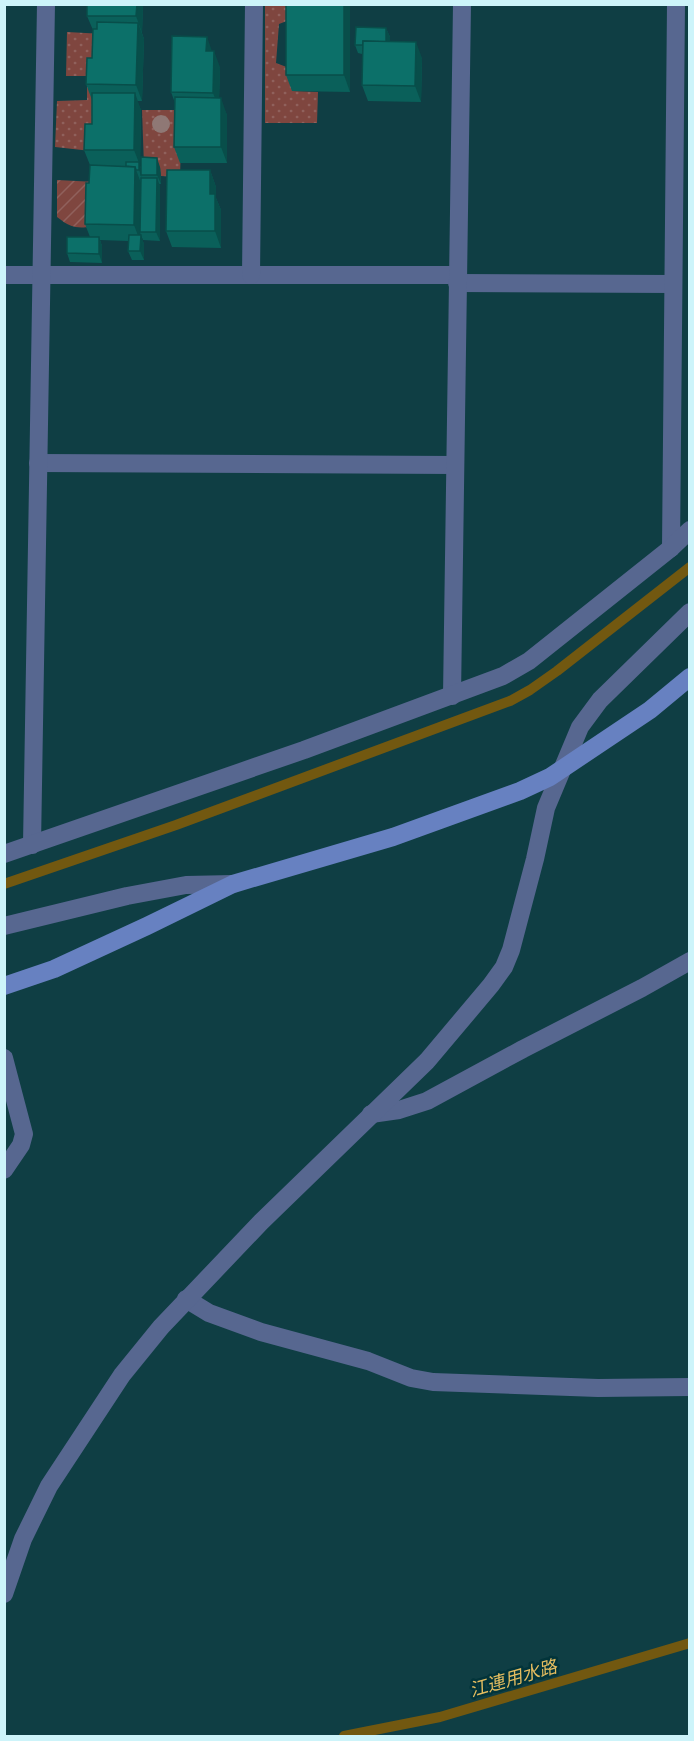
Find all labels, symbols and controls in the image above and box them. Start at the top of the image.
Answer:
water label: 江連用水路 [467,1654,561,1701]

